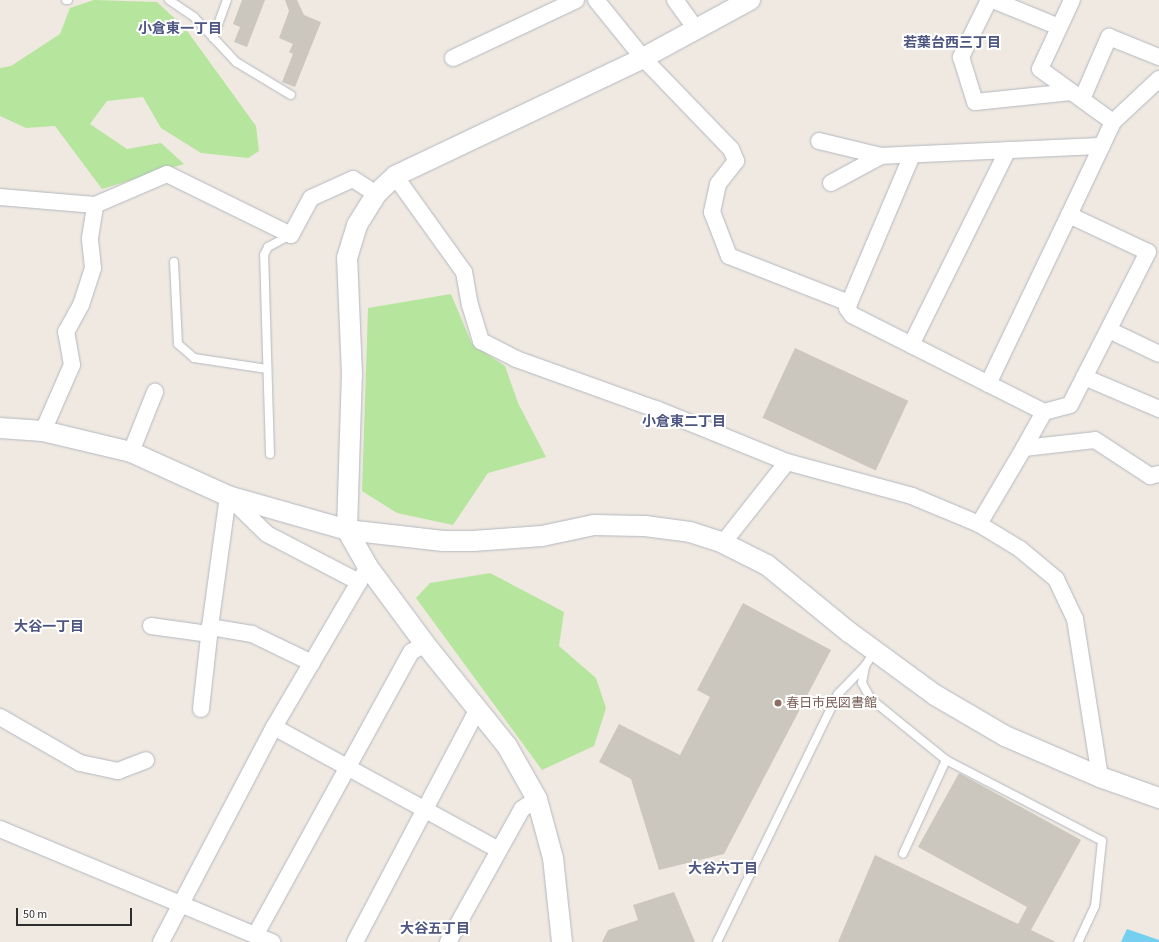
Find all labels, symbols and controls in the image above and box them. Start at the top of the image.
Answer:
district label: 小倉東一丁目 [138,21,222,37]
district label: 若葉台西三丁目 [903,35,1001,51]
district label: 小倉東二丁目 [642,414,726,430]
district label: 大谷一丁目 [14,619,84,635]
place label: 春日市民図書館 [786,695,877,711]
marker: 春日市民図書館 [773,698,783,708]
district label: 大谷六丁目 [688,861,758,877]
scale bar [18,900,134,926]
text: 50 m [23,906,47,923]
district label: 大谷五丁目 [400,921,470,937]

